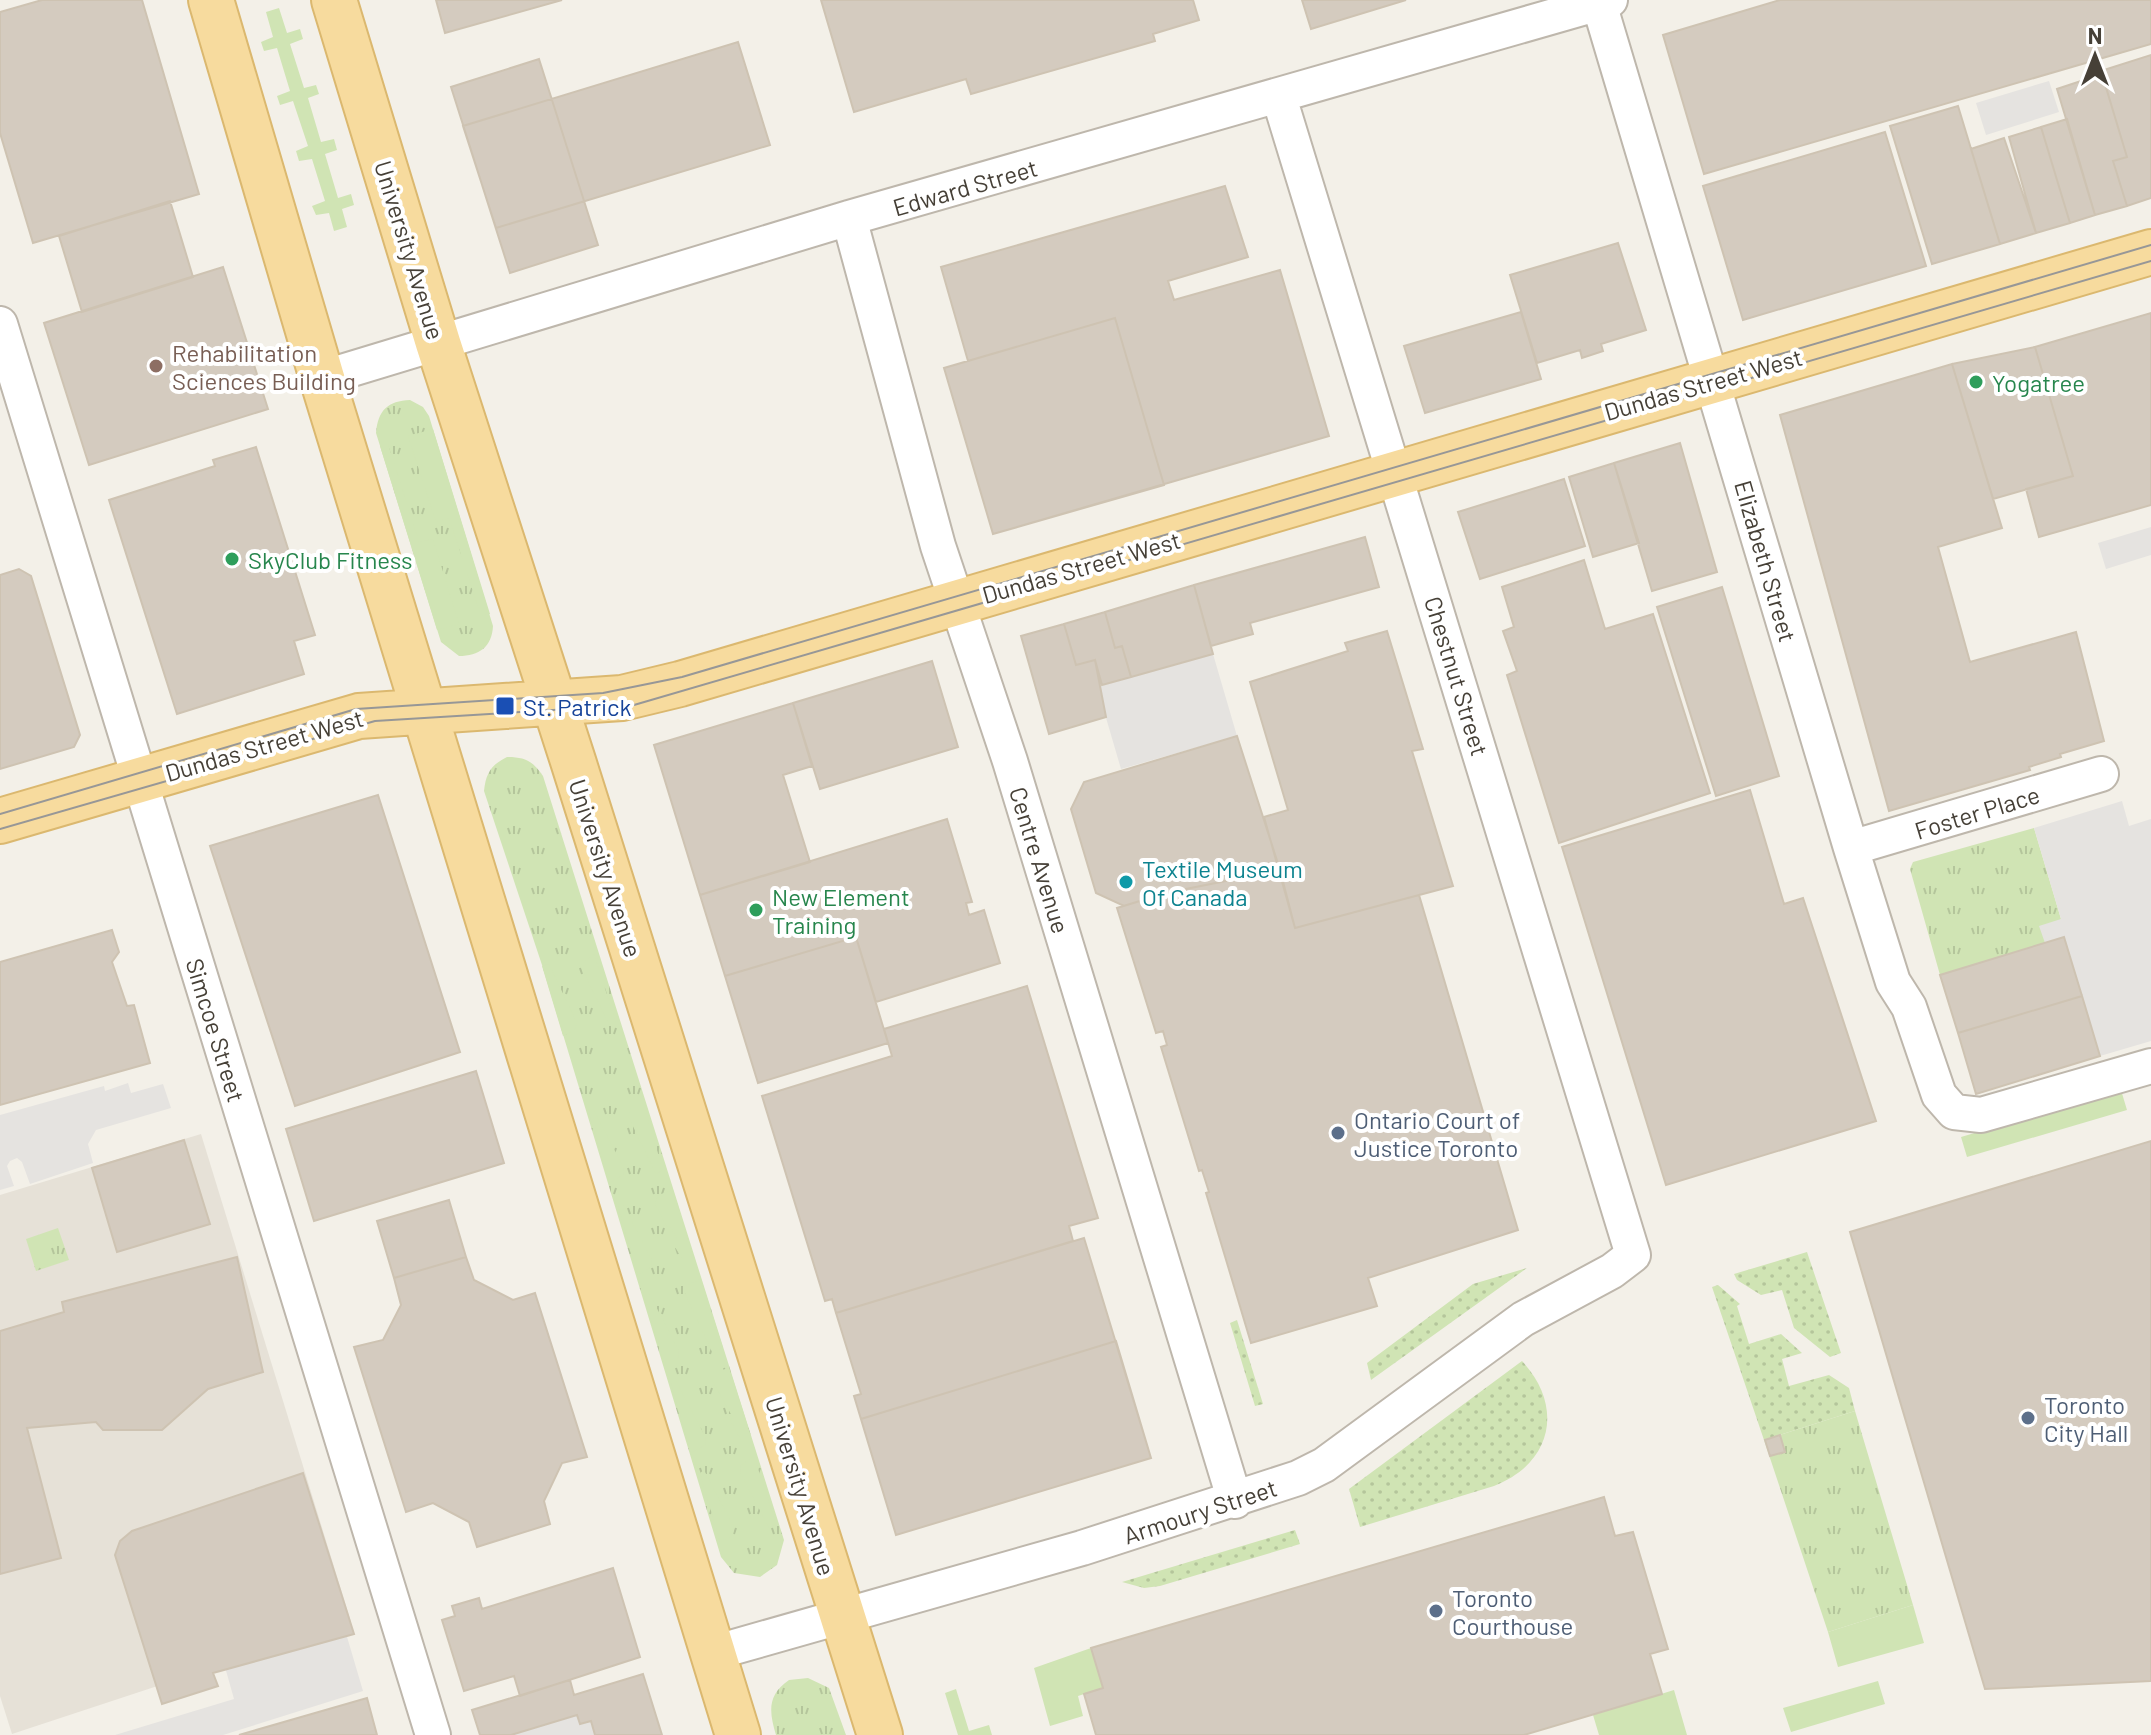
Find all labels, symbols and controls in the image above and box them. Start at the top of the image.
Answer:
north arrow [2055,16,2135,96]
text: N [2088,22,2102,48]
street label: Edward Street [889,153,1041,221]
street label: University Avenue [369,157,451,343]
place label: Rehabilitation Sciences Building [172,338,356,395]
street label: Dundas Street West [1601,342,1805,426]
marker: Rehabilitation Sciences Building [147,357,165,375]
place label: Yogatree [1992,368,2085,397]
marker: Yogatree [1967,373,1985,391]
street label: Elizabeth Street [1729,477,1803,645]
street label: Dundas Street West [979,525,1183,609]
place label: SkyClub Fitness [248,545,413,574]
marker: SkyClub Fitness [223,550,241,568]
street label: Chestnut Street [1419,593,1495,759]
place label: St. Patrick [523,692,632,721]
marker: St. Patrick [494,695,516,717]
street label: Dundas Street West [162,703,366,787]
street label: University Avenue [564,775,648,961]
street label: Foster Place [1911,779,2043,845]
street label: Centre Avenue [1004,783,1076,937]
place label: Textile Museum Of Canada [1142,854,1303,911]
marker: Textile Museum Of Canada [1117,873,1135,891]
place label: New Element Training [772,882,910,939]
marker: New Element Training [747,901,765,919]
street label: Simcoe Street [180,955,252,1105]
place label: Ontario Court of Justice Toronto [1354,1105,1520,1162]
marker: Ontario Court of Justice Toronto [1329,1124,1347,1142]
place label: Toronto City Hall [2044,1390,2128,1447]
street label: University Avenue [760,1393,842,1579]
marker: Toronto City Hall [2019,1409,2037,1427]
street label: Armoury Street [1120,1473,1280,1549]
place label: Toronto Courthouse [1452,1583,1573,1640]
marker: Toronto Courthouse [1427,1602,1445,1620]

